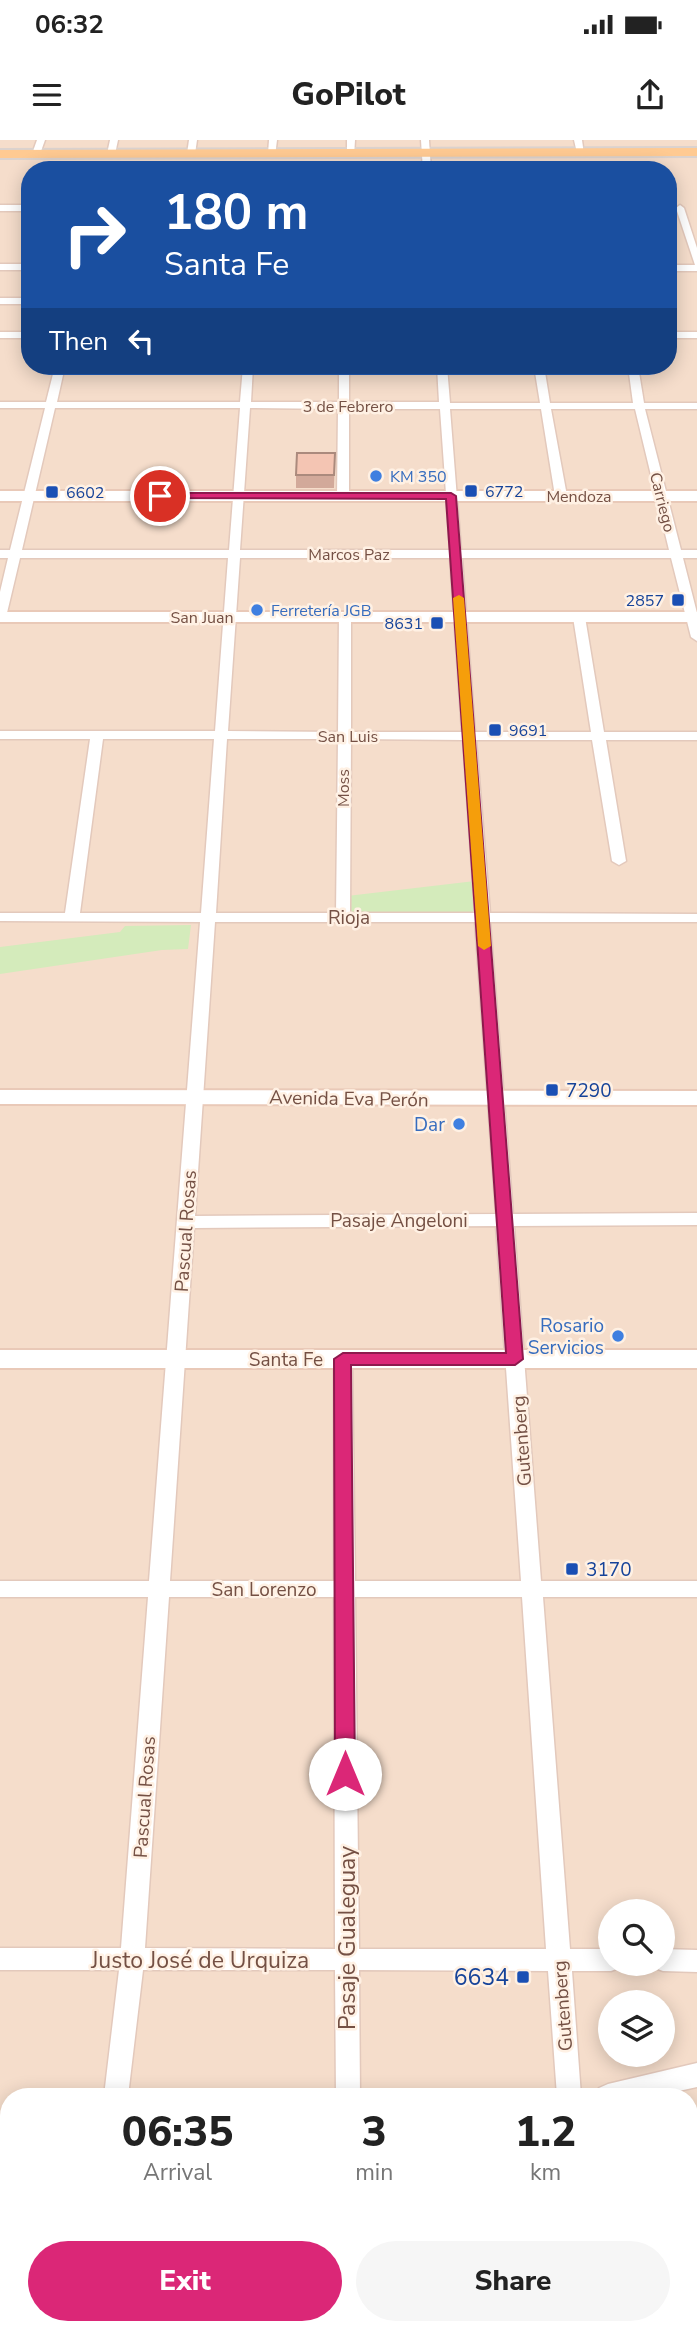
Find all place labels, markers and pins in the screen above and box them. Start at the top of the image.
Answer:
pin [130,466,190,526]
place label: KM 350 [390,466,447,488]
marker: KM 350 [368,468,384,484]
place label: 6772 [485,481,523,503]
place label: 6602 [66,482,104,504]
marker: 6772 [463,483,479,499]
marker: 6602 [44,484,60,500]
place label: 2857 [626,590,664,612]
marker: 2857 [670,592,686,608]
place label: Ferretería JGB [271,600,372,622]
marker: Ferretería JGB [249,602,265,618]
place label: 8631 [385,613,423,635]
marker: 8631 [429,615,445,631]
place label: 9691 [509,720,547,742]
marker: 9691 [487,722,503,738]
place label: 7290 [566,1078,612,1104]
marker: 7290 [544,1082,560,1098]
place label: Dar [414,1112,445,1138]
marker: Dar [451,1116,467,1132]
place label: Rosario Servicios [528,1313,604,1361]
marker: Rosario Servicios [610,1328,626,1344]
place label: 3170 [586,1557,632,1583]
marker: 3170 [564,1561,580,1577]
place label: 6634 [454,1962,509,1993]
marker: 6634 [515,1969,531,1985]

